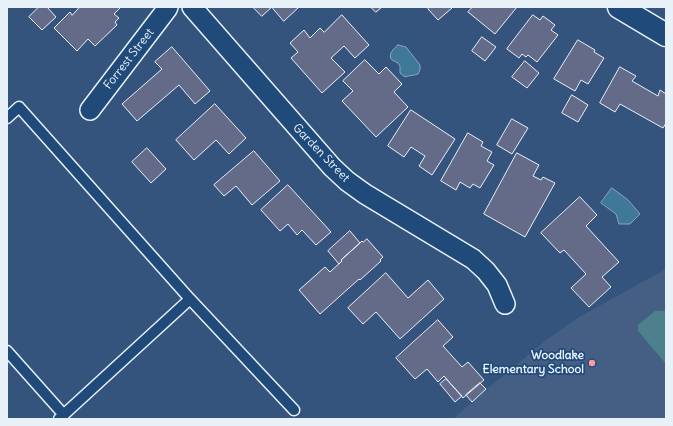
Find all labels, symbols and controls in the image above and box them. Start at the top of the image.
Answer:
street label: Forrest Street [101,26,157,92]
street label: Garden Street [290,121,352,185]
place label: Woodlake Elementary School [483,349,584,377]
marker: Woodlake Elementary School [587,358,597,368]

